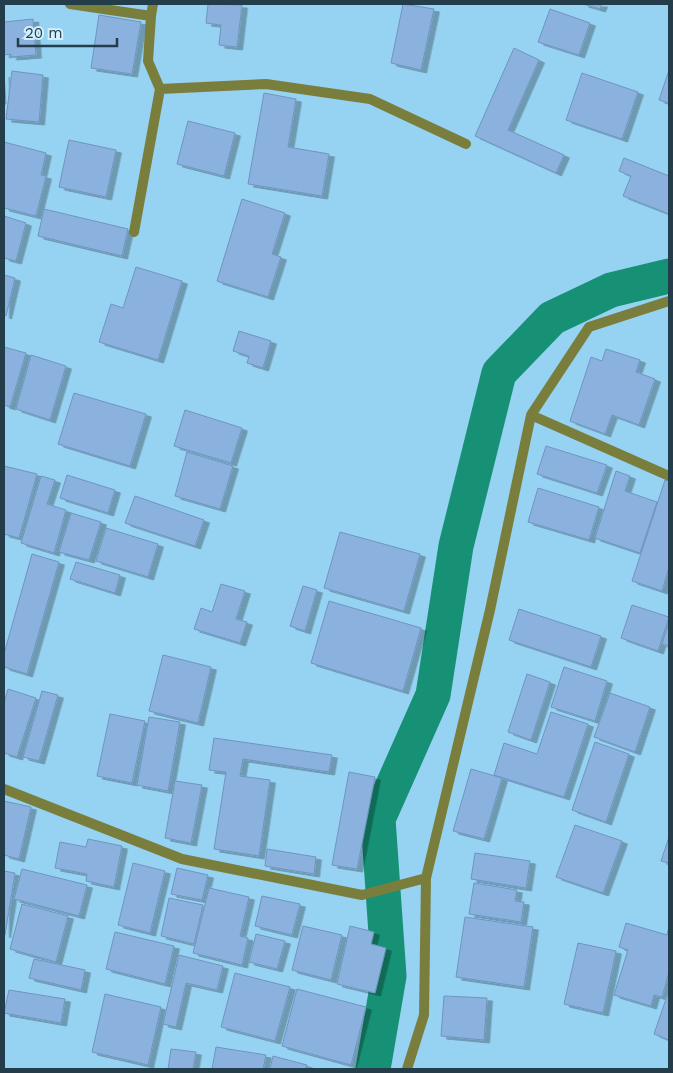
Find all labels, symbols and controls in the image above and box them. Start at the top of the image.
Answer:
scale bar [18,15,116,47]
text: 20 m [25,24,63,42]

